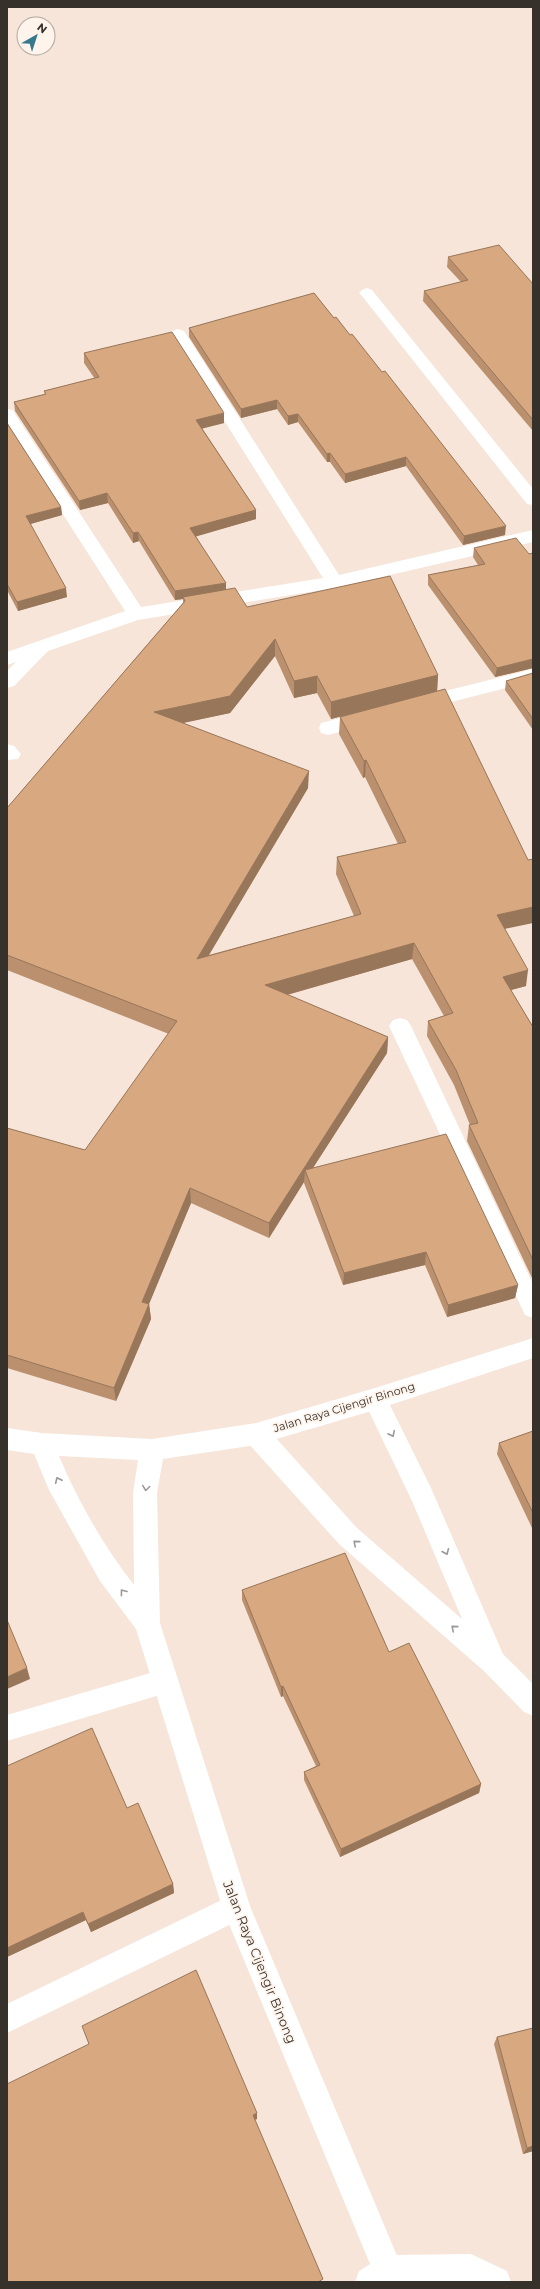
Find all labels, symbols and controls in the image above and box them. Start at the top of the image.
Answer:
north arrow [16,16,56,56]
text: N [34,20,50,36]
street label: Jalan Raya Cijengir Binong [271,1379,416,1436]
one-way arrow [387,1430,395,1437]
one-way arrow [55,1477,63,1484]
one-way arrow [142,1485,151,1491]
one-way arrow [353,1540,361,1547]
one-way arrow [441,1548,449,1556]
one-way arrow [121,1590,128,1597]
one-way arrow [451,1626,459,1633]
street label: Jalan Raya Cijengir Binong [220,1877,300,2046]

